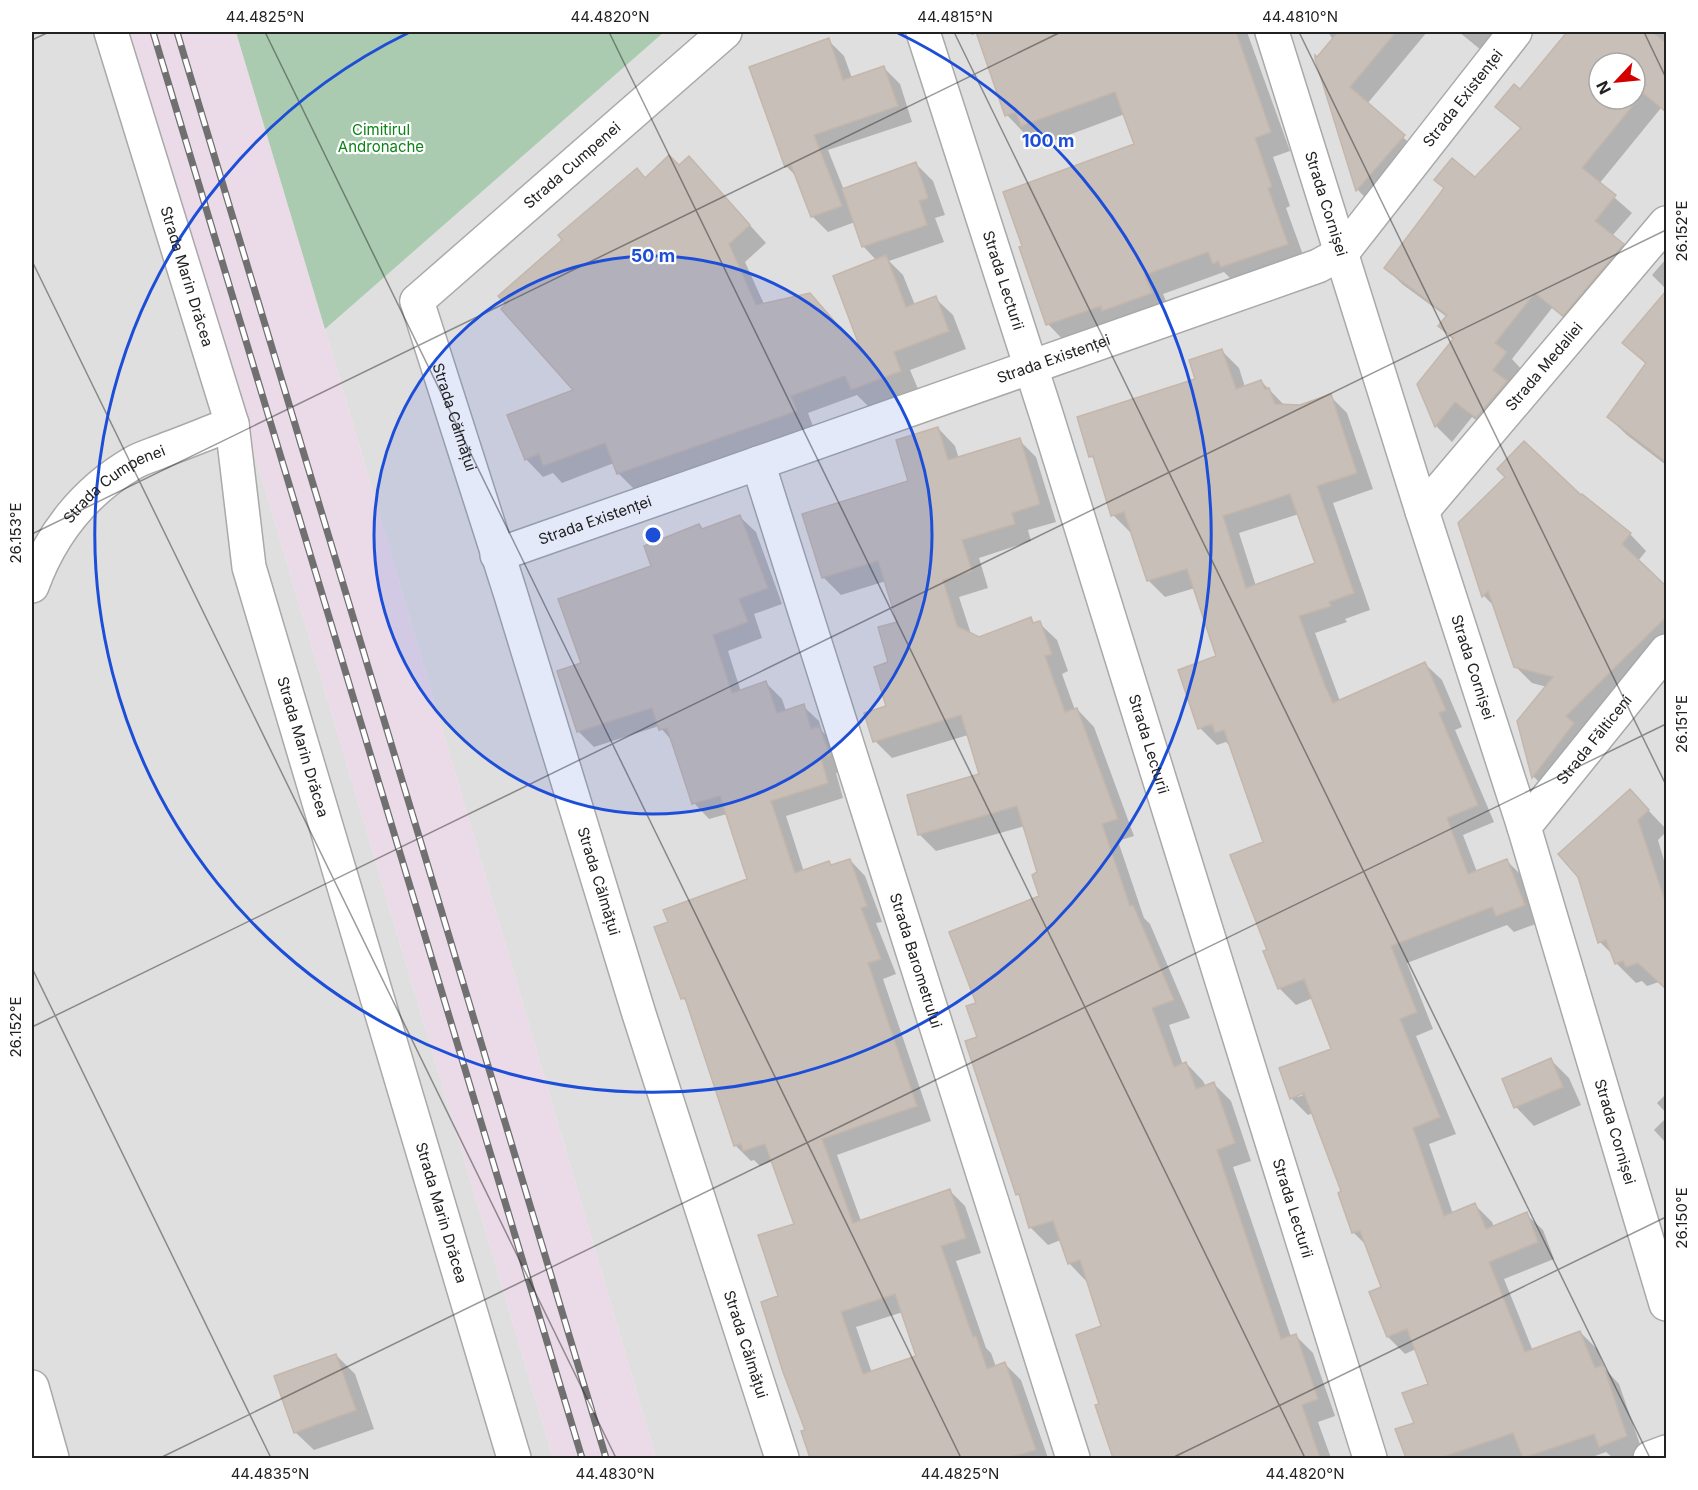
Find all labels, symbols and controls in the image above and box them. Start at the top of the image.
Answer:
text: 44.4825°N [226,7,304,26]
text: 44.4820°N [571,7,649,26]
text: 44.4815°N [917,7,993,26]
text: 44.4810°N [1262,7,1338,26]
street label: Strada Existenței [1419,45,1507,151]
north arrow [1587,51,1647,111]
text: N [1592,78,1615,97]
street label: Strada Cumpenei [519,118,624,213]
park label: Cimitirul Andronache [338,120,424,156]
text: 100 m [1022,130,1074,151]
street label: Strada Cornișei [1301,149,1352,259]
text: 26.152°E [1672,200,1691,262]
street label: Strada Marin Drăcea [156,204,218,349]
street label: Strada Lecturii [979,228,1028,332]
text: 50 m [631,245,675,266]
street label: Strada Medaliei [1501,318,1587,415]
street label: Strada Existenței [994,330,1113,387]
street label: Strada Călmățui [428,361,481,474]
street label: Strada Cumpenei [59,441,168,527]
street label: Strada Existenței [536,491,654,549]
text: 26.153°E [6,502,25,564]
centre of rings [643,525,663,545]
street label: Strada Cornișei [1447,612,1499,722]
street label: Strada Marin Drăcea [273,674,333,819]
street label: Strada Fălticeni [1552,691,1636,788]
street label: Strada Lecturii [1125,692,1173,796]
text: 26.151°E [1672,695,1691,753]
street label: Strada Călmățui [573,825,624,938]
street label: Strada Barometrului [886,891,946,1030]
text: 26.152°E [6,996,25,1058]
street label: Strada Cornișei [1591,1077,1640,1187]
street label: Strada Marin Drăcea [412,1140,471,1285]
street label: Strada Lecturii [1269,1156,1317,1260]
text: 26.150°E [1672,1187,1691,1249]
street label: Strada Călmățui [720,1288,772,1401]
text: 44.4835°N [231,1464,309,1483]
text: 44.4830°N [575,1464,655,1483]
text: 44.4825°N [921,1464,999,1483]
text: 44.4820°N [1266,1464,1344,1483]

